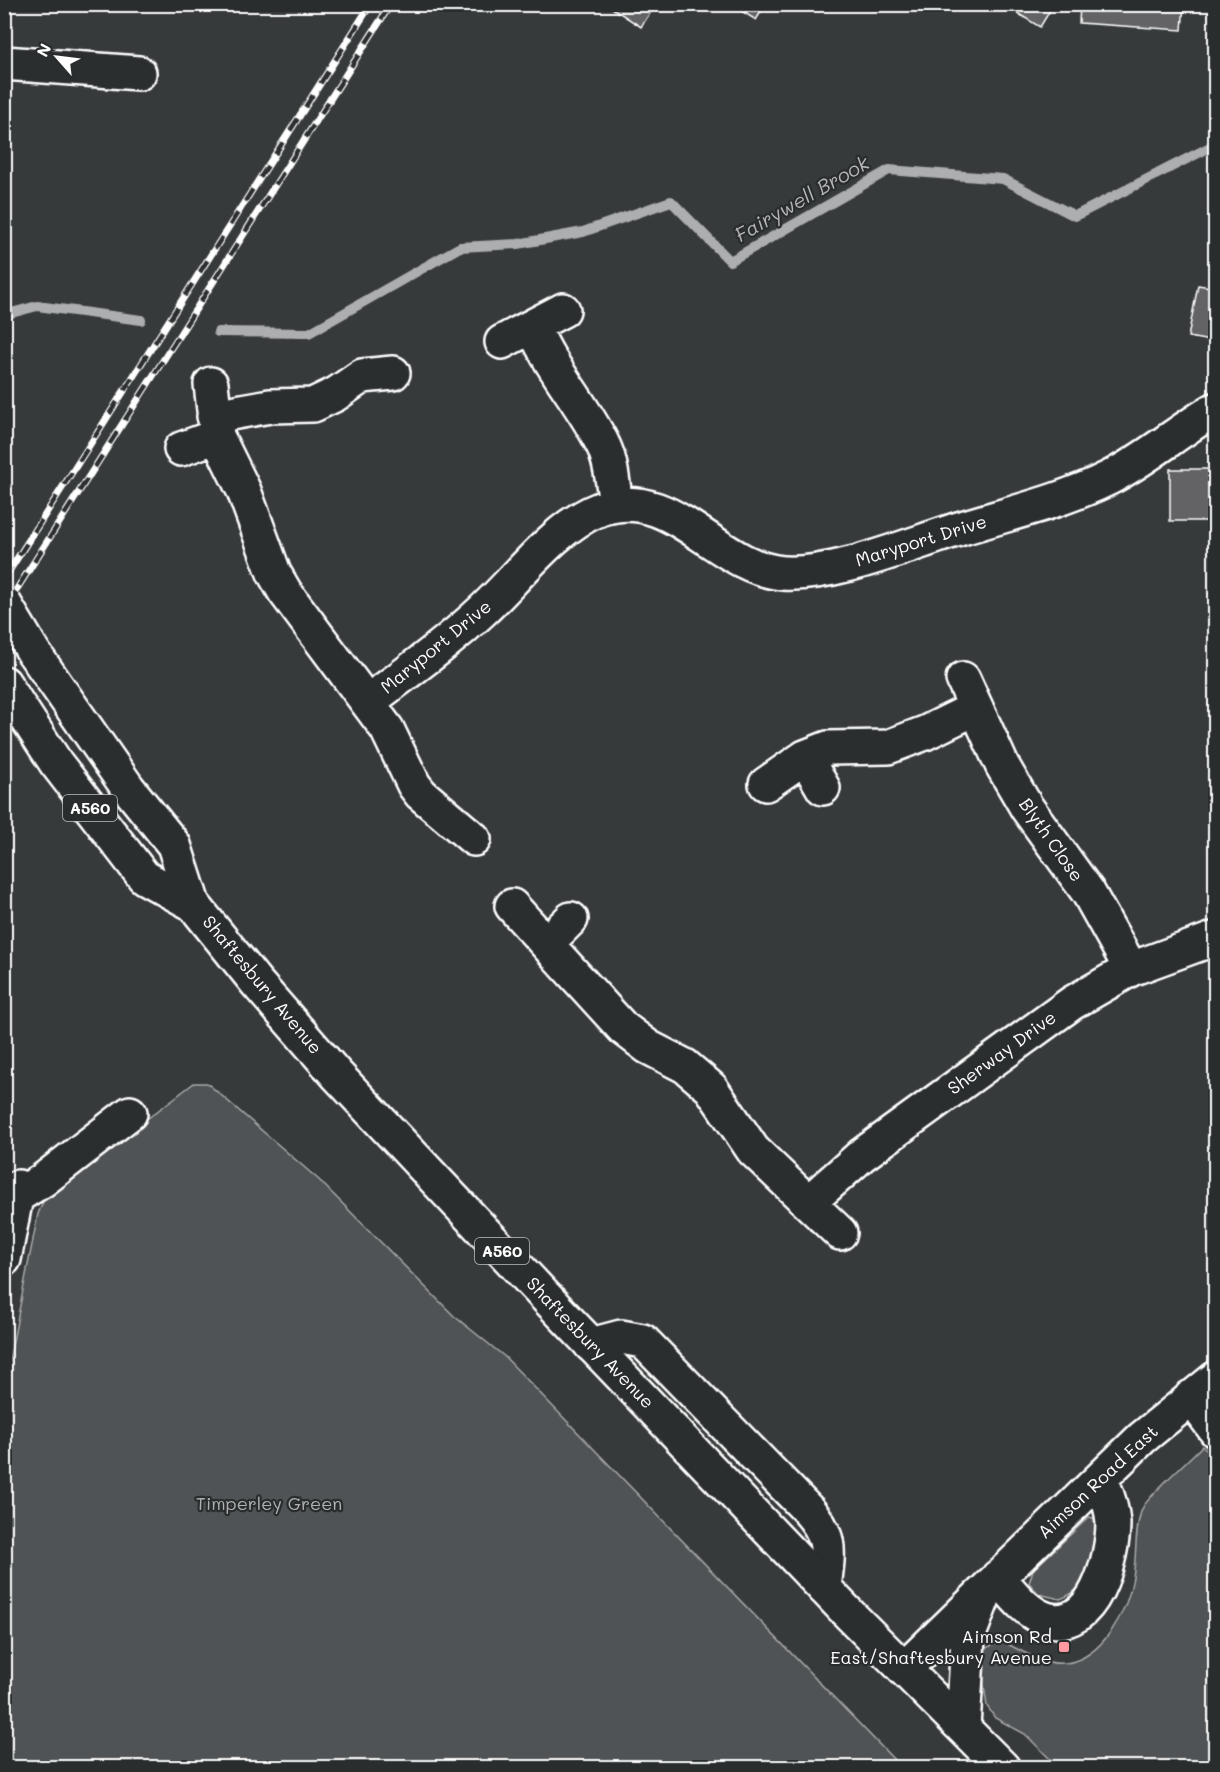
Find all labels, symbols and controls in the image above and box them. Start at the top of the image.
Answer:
north arrow [27,27,87,87]
text: N [31,39,55,60]
water label: Fairywell Brook [729,149,874,247]
street label: Maryport Drive [852,509,989,571]
street label: Maryport Drive [375,594,496,698]
street label: Blyth Close [1014,793,1089,886]
road number: A560 [63,795,117,821]
street label: Shaftesbury Avenue [198,910,328,1059]
street label: Sherway Drive [942,1005,1060,1100]
road number: A560 [475,1238,529,1264]
street label: Shaftesbury Avenue [522,1271,660,1413]
street label: Aimson Road East [1032,1419,1163,1543]
park label: Timperley Green [196,1491,342,1515]
place label: Aimson Rd East/Shaftesbury Avenue [830,1624,1052,1669]
marker: Aimson Rd East/Shaftesbury Avenue [1057,1640,1071,1654]

